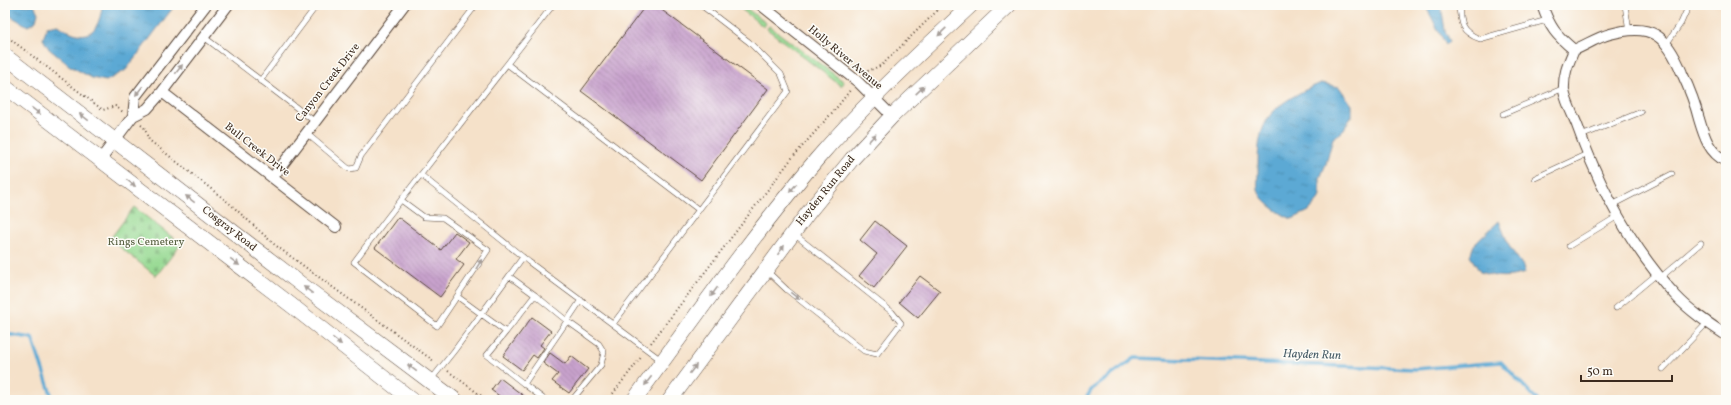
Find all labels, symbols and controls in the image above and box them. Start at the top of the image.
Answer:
street label: Holly River Avenue [805,22,885,94]
one-way arrow [937,27,947,37]
street label: Canyon Creek Drive [292,40,364,126]
one-way arrow [175,64,184,75]
one-way arrow [915,85,925,94]
one-way arrow [135,86,144,97]
one-way arrow [31,107,41,115]
one-way arrow [78,113,89,121]
street label: Bull Creek Drive [221,120,293,180]
one-way arrow [867,133,876,143]
street label: Hayden Run Road [793,153,859,229]
one-way arrow [126,179,137,188]
one-way arrow [789,183,798,194]
one-way arrow [185,195,196,204]
street label: Cosgray Road [198,203,260,255]
park label: Rings Cemetery [108,235,184,250]
one-way arrow [777,244,785,255]
one-way arrow [229,258,240,266]
one-way arrow [475,258,482,270]
one-way arrow [303,286,314,294]
one-way arrow [710,286,718,297]
one-way arrow [789,292,800,301]
one-way arrow [332,337,343,346]
water label: Hayden Run [1283,346,1341,364]
scale bar [1581,357,1672,383]
one-way arrow [689,363,697,374]
one-way arrow [407,364,418,372]
text: 50 m [1587,364,1613,380]
one-way arrow [644,375,653,386]

